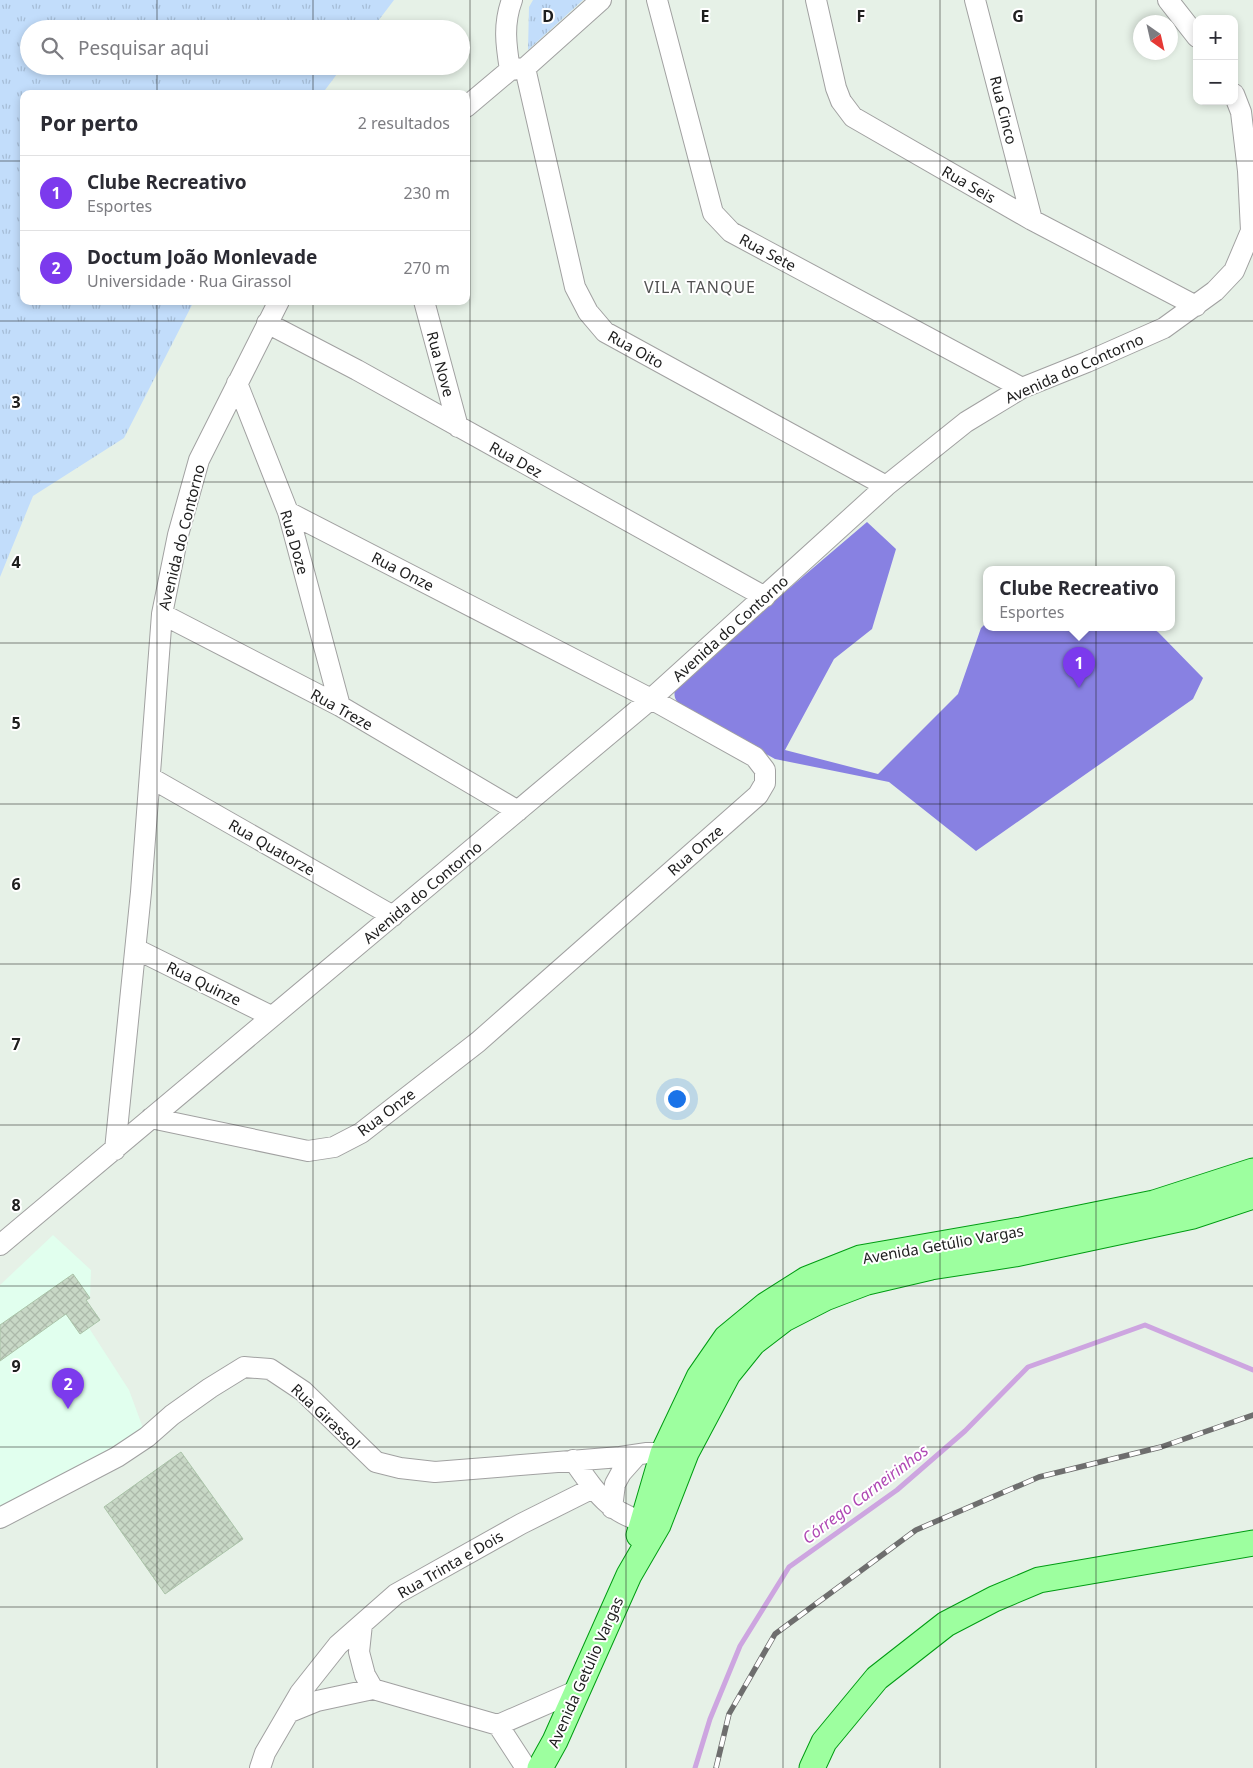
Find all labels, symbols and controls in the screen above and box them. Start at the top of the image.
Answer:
text: D [542,5,554,27]
text: E [701,5,710,27]
text: F [857,5,865,27]
text: G [1012,5,1024,27]
north arrow [1133,15,1178,60]
map controls [1193,15,1238,105]
button: + [1193,15,1238,60]
search box [20,20,470,75]
icon: search [38,34,66,62]
text: Pesquisar aqui [78,35,209,61]
button: − [1193,60,1238,105]
street label: Rua Cinco [986,74,1022,146]
text: Por perto [40,109,138,137]
text: 2 resultados [358,112,450,134]
street label: Rua Seis [939,161,999,207]
text: Clube Recreativo [87,169,247,195]
text: 1 [51,182,61,204]
text: 230 m [403,182,450,204]
text: Esportes [87,195,152,217]
street label: Rua Sete [736,229,800,275]
text: Doctum João Monlevade [87,244,317,270]
text: 2 [51,257,61,279]
text: 270 m [403,257,450,279]
text: Universidade · Rua Girassol [87,270,292,292]
district label: VILA TANQUE [644,276,756,298]
street label: Rua Oito [604,325,668,373]
street label: Avenida do Contorno [1002,328,1146,408]
street label: Rua Nove [423,329,459,399]
text: 3 [11,391,21,413]
street label: Rua Dez [486,436,546,482]
street label: Avenida do Contorno [153,462,209,612]
street label: Rua Doze [276,507,314,577]
street label: Rua Onze [368,547,438,595]
text: 4 [11,551,21,573]
popup [983,566,1175,631]
street label: Avenida do Contorno [668,571,792,685]
text: Clube Recreativo [999,575,1159,601]
text: Esportes [999,601,1064,623]
pin: 1 [1063,647,1095,688]
street label: Rua Treze [307,684,377,734]
text: 5 [11,712,21,734]
street label: Rua Quatorze [225,814,319,880]
street label: Rua Onze [663,820,727,880]
street label: Avenida do Contorno [358,836,486,948]
text: 6 [11,873,21,895]
street label: Rua Quinze [163,956,245,1010]
text: 7 [11,1033,21,1055]
street label: Rua Onze [353,1084,419,1140]
your location [664,1086,690,1112]
text: 8 [11,1194,21,1216]
street label: Avenida Getúlio Vargas [861,1220,1025,1268]
text: 9 [11,1355,21,1377]
pin: 2 [52,1368,84,1409]
street label: Rua Girassol [287,1379,365,1453]
water label: Córrego Carneirinhos [798,1439,933,1549]
street label: Rua Trinta e Dois [393,1526,507,1602]
street label: Avenida Getúlio Vargas [543,1593,627,1751]

